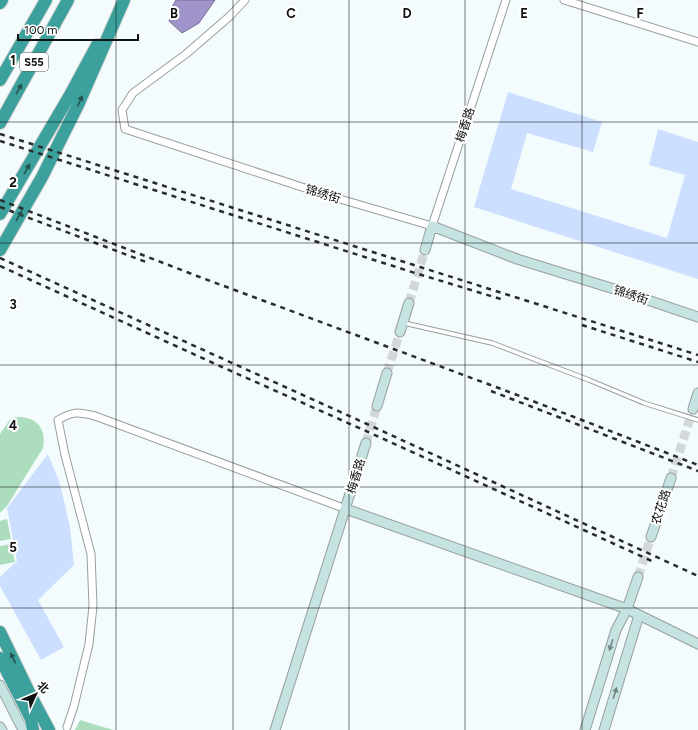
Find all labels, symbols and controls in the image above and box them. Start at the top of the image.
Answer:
text: B [170,6,178,21]
text: C [286,6,296,21]
text: D [402,6,412,21]
text: E [520,6,528,21]
text: F [636,6,644,21]
scale bar [18,16,138,42]
text: 100 m [24,23,58,37]
text: 1 [10,53,16,68]
road number: S55 [20,53,48,71]
one-way arrow [16,83,23,95]
one-way arrow [77,96,83,107]
street label: 梅香路 [453,106,477,144]
one-way arrow [23,163,30,174]
text: 2 [9,175,17,190]
street label: 锦绣街 [304,182,342,206]
one-way arrow [16,210,23,222]
street label: 锦绣街 [612,283,650,307]
text: 3 [9,297,17,312]
text: 4 [9,418,17,433]
street label: 梅香路 [344,457,368,495]
street label: 农花路 [649,488,673,526]
text: 5 [9,540,17,555]
one-way arrow [608,639,614,651]
one-way arrow [9,652,16,663]
north arrow [16,674,56,714]
text: 北 [34,679,51,696]
one-way arrow [612,687,618,699]

